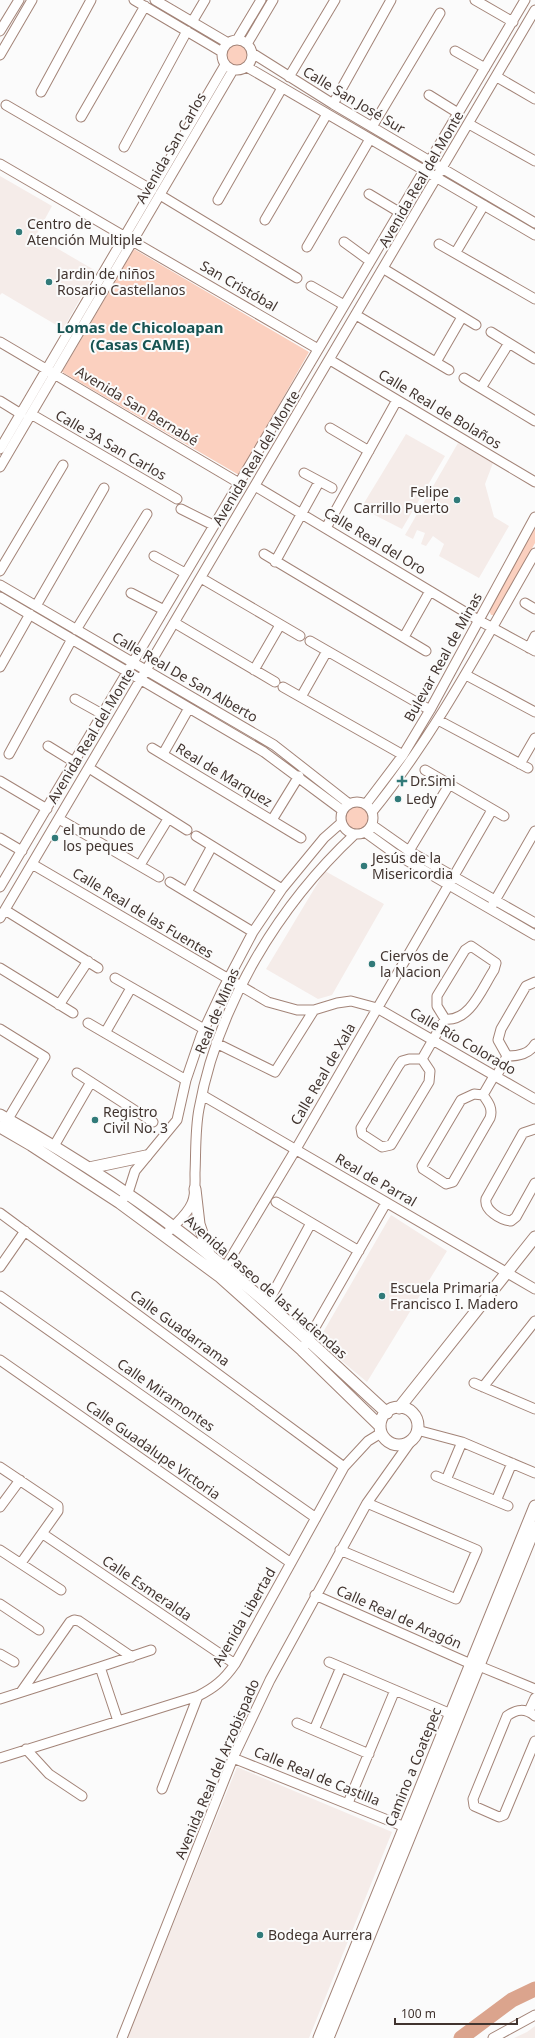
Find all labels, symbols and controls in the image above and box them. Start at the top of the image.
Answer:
street label: Calle San José Sur [300,62,409,138]
street label: Avenida San Carlos [131,88,210,207]
street label: Avenida Real del Monte [374,107,467,250]
place label: Centro de Atención Multiple [27,214,142,249]
marker: Centro de Atención Multiple [14,227,24,237]
street label: San Cristóbal [197,256,281,315]
place label: Jardin de niños Rosario Castellanos [55,264,186,299]
marker: Jardin de niños Rosario Castellanos [44,277,54,287]
district label: Lomas de Chicoloapan (Casas CAME) [56,317,224,354]
street label: Avenida San Bernabé [72,361,202,450]
street label: Calle Real de Bolaños [375,364,505,453]
street label: Avenida Real del Monte [208,387,304,529]
street label: Calle 3A San Carlos [52,405,170,484]
place label: Felipe Carrillo Puerto [353,482,449,517]
marker: Felipe Carrillo Puerto [452,495,462,505]
street label: Calle Real del Oro [321,503,430,579]
street label: Bulevar Real de Minas [399,589,486,725]
street label: Calle Real De San Alberto [109,627,262,726]
street label: Avenida Real del Monte [43,665,139,807]
street label: Real de Marquez [172,738,276,811]
place label: Dr.Simi [410,771,456,790]
marker: Dr.Simi [397,776,407,786]
place label: Ledy [406,789,438,808]
marker: Ledy [393,794,403,804]
place label: el mundo de los peques [63,820,146,855]
marker: el mundo de los peques [50,833,60,843]
place label: Jesús de la Misericordia [370,848,453,883]
marker: Jesús de la Misericordia [359,861,369,871]
street label: Calle Real de las Fuentes [69,863,218,962]
place label: Ciervos de la Nacion [380,946,449,981]
marker: Ciervos de la Nacion [367,959,377,969]
street label: Real de Minas [190,965,243,1057]
street label: Calle Río Colorado [407,1002,520,1079]
street label: Calle Real de Xala [286,1019,360,1128]
place label: Registro Civil No. 3 [103,1102,168,1137]
marker: Registro Civil No. 3 [90,1115,100,1125]
street label: Real de Parral [332,1149,420,1211]
street label: Avenida Paseo de las Haciendas [181,1211,352,1363]
place label: Escuela Primaria Francisco I. Madero [390,1278,518,1313]
street label: Calle Guadarrama [127,1285,234,1370]
marker: Escuela Primaria Francisco I. Madero [377,1291,387,1301]
street label: Calle Miramontes [114,1354,219,1436]
street label: Calle Guadalupe Victoria [82,1396,224,1503]
street label: Calle Esmeralda [99,1551,196,1625]
street label: Avenida Libertad [208,1564,280,1670]
street label: Calle Real de Aragón [334,1580,465,1653]
street label: Avenida Real del Arzobispado [170,1676,263,1862]
street label: Camino a Coatepec [380,1704,445,1829]
street label: Calle Real de Castilla [251,1742,383,1810]
place label: Bodega Aurrera [268,1925,372,1944]
marker: Bodega Aurrera [255,1930,265,1940]
scale bar [395,2000,517,2026]
text: 100 m [401,2005,436,2022]

